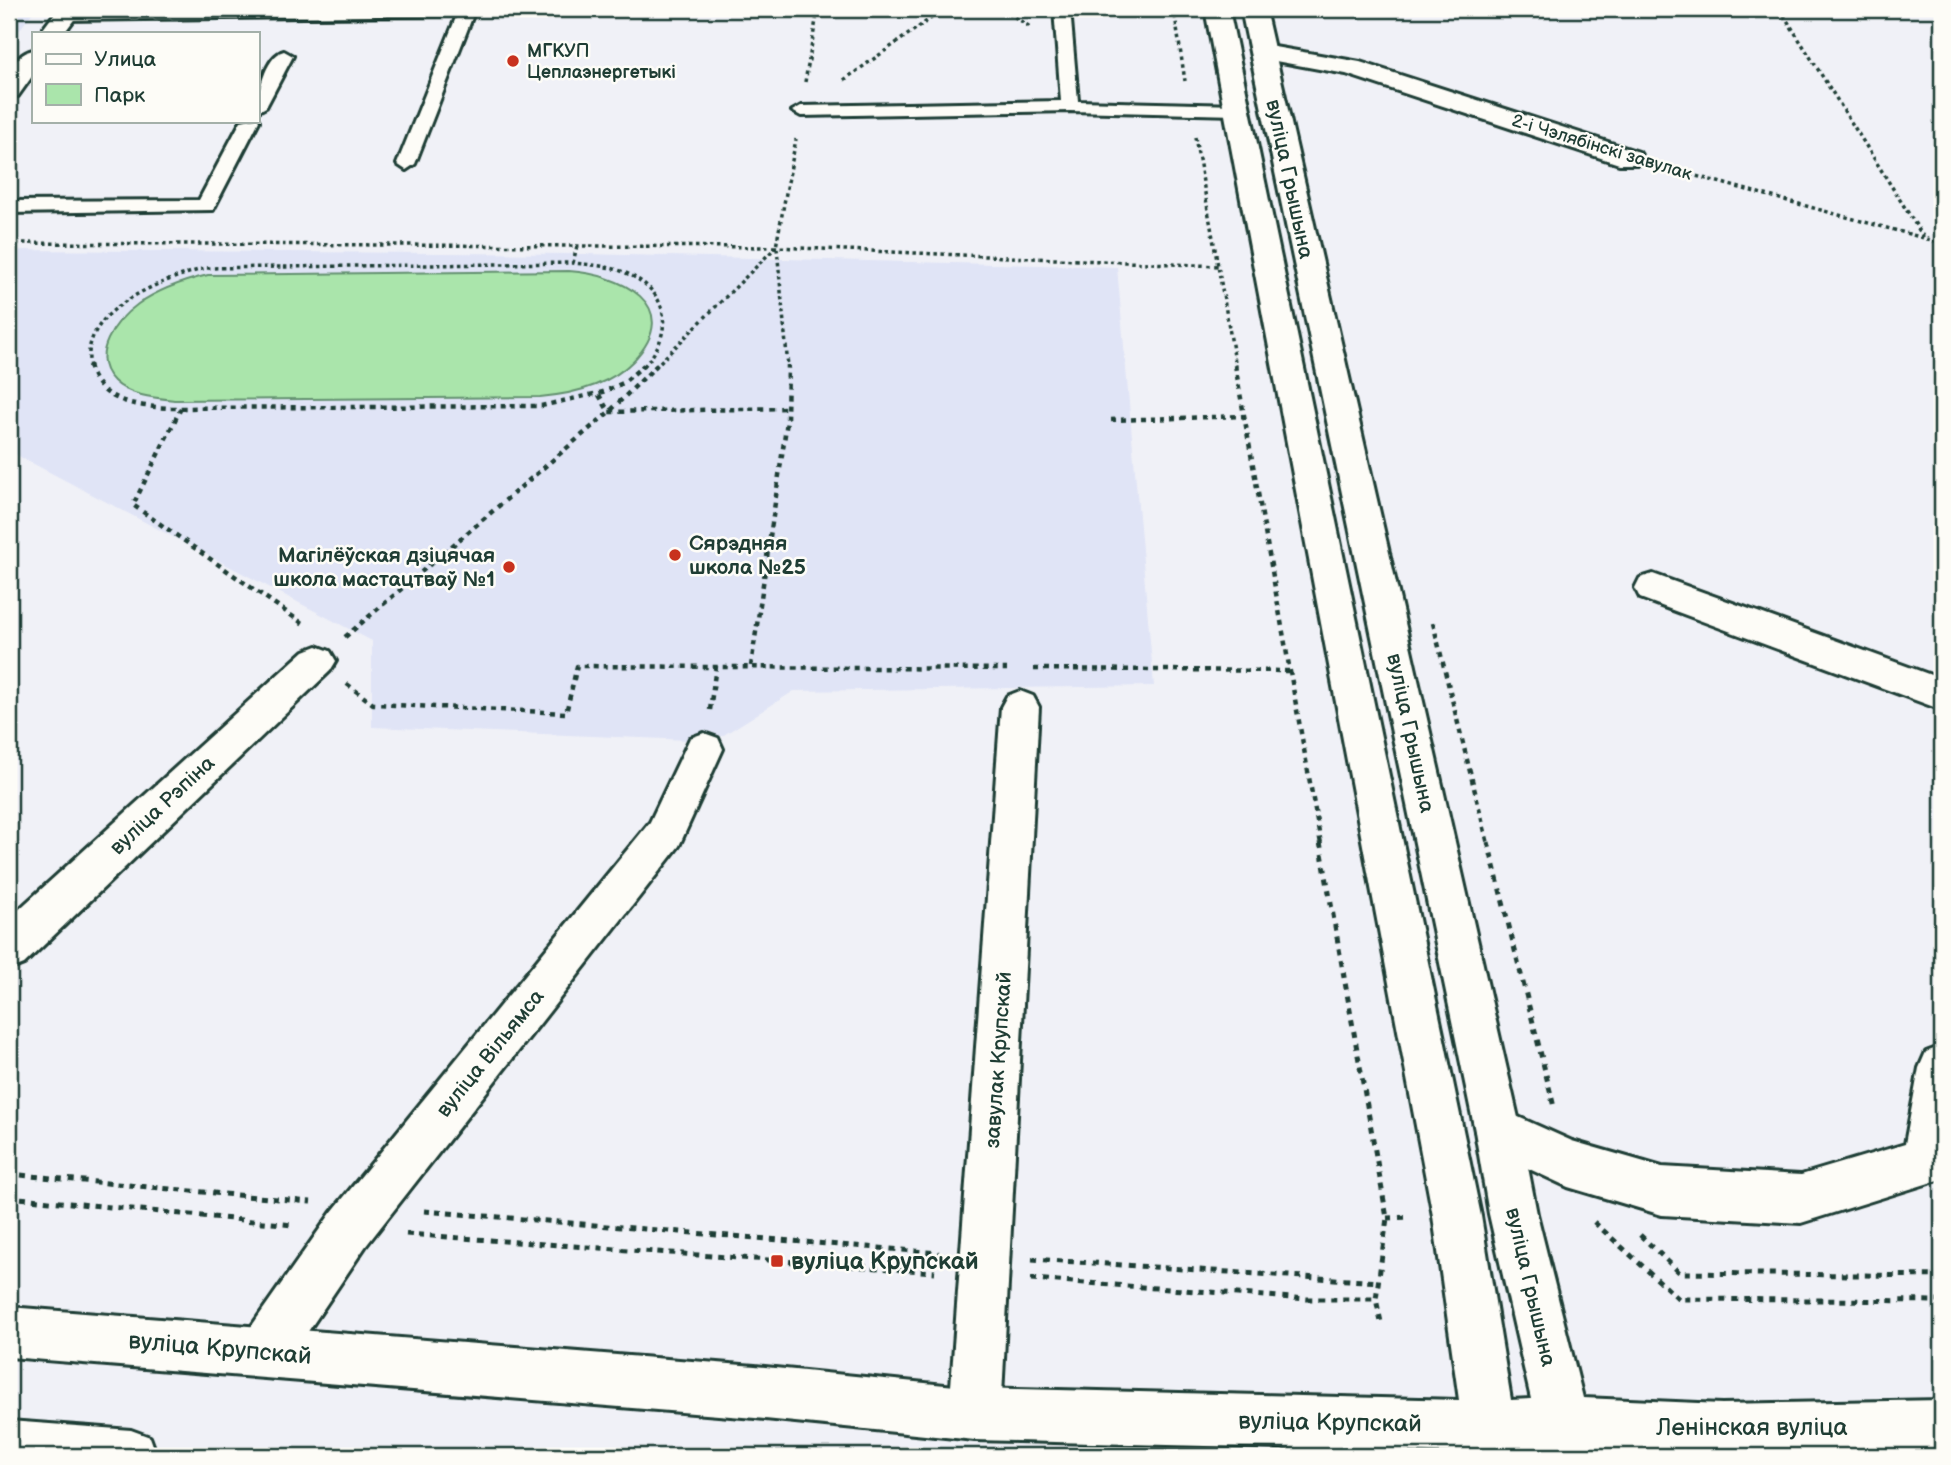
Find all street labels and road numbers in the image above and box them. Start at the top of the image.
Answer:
street label: вуліца Грышына [1260,97,1319,262]
street label: 2-і Чэлябінскі завулак [1509,110,1695,185]
street label: вуліца Грышына [1381,651,1440,816]
street label: вуліца Рэпіна [105,750,220,860]
street label: завулак Крупскай [980,971,1017,1149]
street label: вуліца Вільямса [431,984,550,1122]
street label: вуліца Грышына [1500,1205,1561,1370]
street label: вуліца Крупскай [127,1326,313,1371]
street label: вуліца Крупскай [1238,1406,1422,1439]
street label: Ленінская вуліца [1655,1413,1848,1442]

